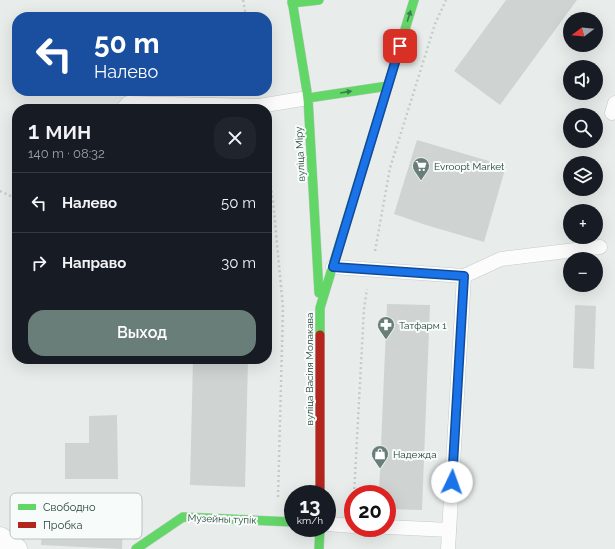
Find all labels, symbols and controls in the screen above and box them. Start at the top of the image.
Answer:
one-way arrow [406,10,412,22]
north arrow [563,12,603,52]
map controls [563,12,603,292]
text: 50 m [94,27,160,60]
icon: left [28,28,80,80]
pin [383,29,417,63]
icon: arrive [389,35,411,57]
button: sound [563,60,603,100]
text: Налево [94,61,158,82]
one-way arrow [340,89,352,95]
button: search [563,108,603,148]
text: 1 мин [28,116,91,145]
button: close [214,117,256,159]
street label: вуліца Міру [293,126,307,182]
text: 140 m · 08:32 [28,146,105,161]
supermarket icon: Evroopt Market [411,156,431,181]
button: layers [563,156,603,196]
place label: Evroopt Market [434,161,505,172]
icon: left [28,192,50,214]
text: Налево [62,194,117,212]
text: 50 m [221,194,256,212]
button: + [563,204,603,244]
icon: right [28,252,50,274]
button: − [563,252,603,292]
text: Направо [62,254,126,272]
text: 30 m [221,254,256,272]
button: Выход [28,310,256,356]
street label: вуліца Васіля Молакава [304,313,315,425]
pharmacy icon: Татфарм 1 [376,315,396,340]
place label: Татфарм 1 [399,320,447,331]
shop icon: Надежда [370,444,390,469]
place label: Надежда [393,449,437,460]
position arrow [431,461,473,503]
speed limit sign: 20 [344,485,396,537]
legend [10,493,142,539]
text: 13 [299,494,321,518]
text: Свободно [43,501,96,514]
street label: Музейны тупік [187,512,257,526]
text: km/h [297,515,323,526]
text: Пробка [43,519,83,532]

